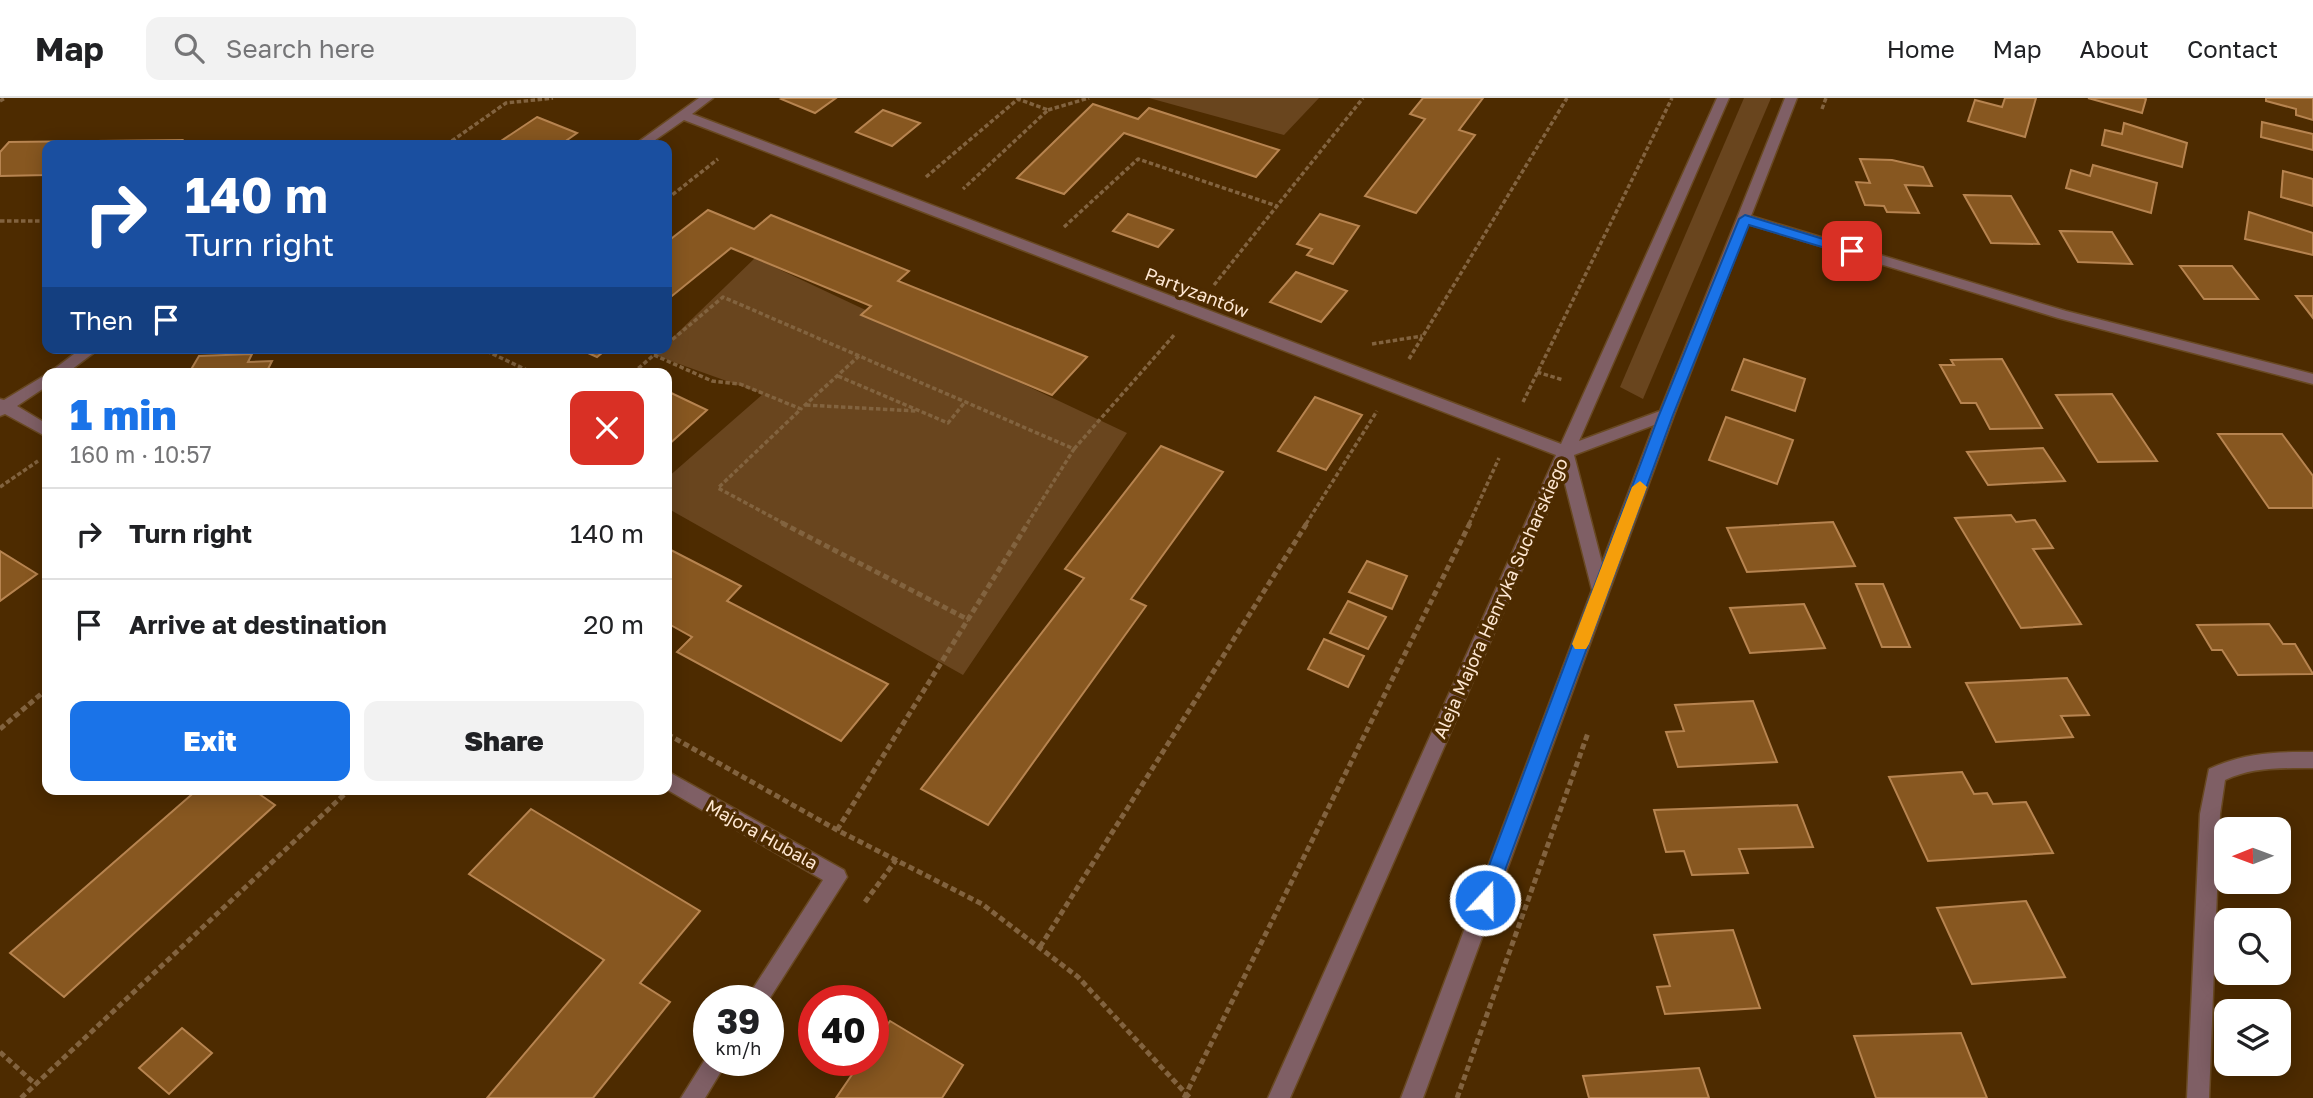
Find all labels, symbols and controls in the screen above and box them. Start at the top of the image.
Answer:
search box [146,17,636,80]
text: Map [35,29,104,68]
icon: search [170,29,208,67]
text: Search here [226,33,375,64]
text: Home [1887,34,1955,63]
text: Map [1993,34,2042,63]
text: About [2080,34,2149,63]
text: Contact [2187,34,2278,63]
text: 140 m [185,165,328,224]
icon: right [70,168,161,259]
pin [1822,221,1882,281]
text: Turn right [185,225,334,263]
icon: arrive [1833,232,1871,270]
street label: Partyzantów [1142,262,1252,322]
icon: arrive [147,301,185,339]
text: Then [70,305,133,336]
text: 1 min [70,389,177,439]
button: close [570,391,644,465]
text: 160 m · 10:57 [70,440,212,468]
street label: Aleja Majora Henryka Sucharskiego [1428,454,1572,742]
icon: right [70,515,108,553]
text: Turn right [129,518,252,549]
text: 140 m [570,518,644,549]
icon: arrive [70,606,108,644]
text: Arrive at destination [129,609,387,640]
text: 20 m [583,609,644,640]
button: Exit [70,701,350,781]
button: Share [364,701,644,781]
street label: Majora Hubala [702,794,822,874]
north arrow [2214,817,2291,894]
map controls [2214,817,2291,1076]
position arrow [1448,863,1522,937]
button: search [2214,908,2291,985]
speed limit sign: 40 [798,985,889,1076]
button: layers [2214,999,2291,1076]
text: 39 [717,1000,760,1042]
text: km/h [716,1037,761,1059]

